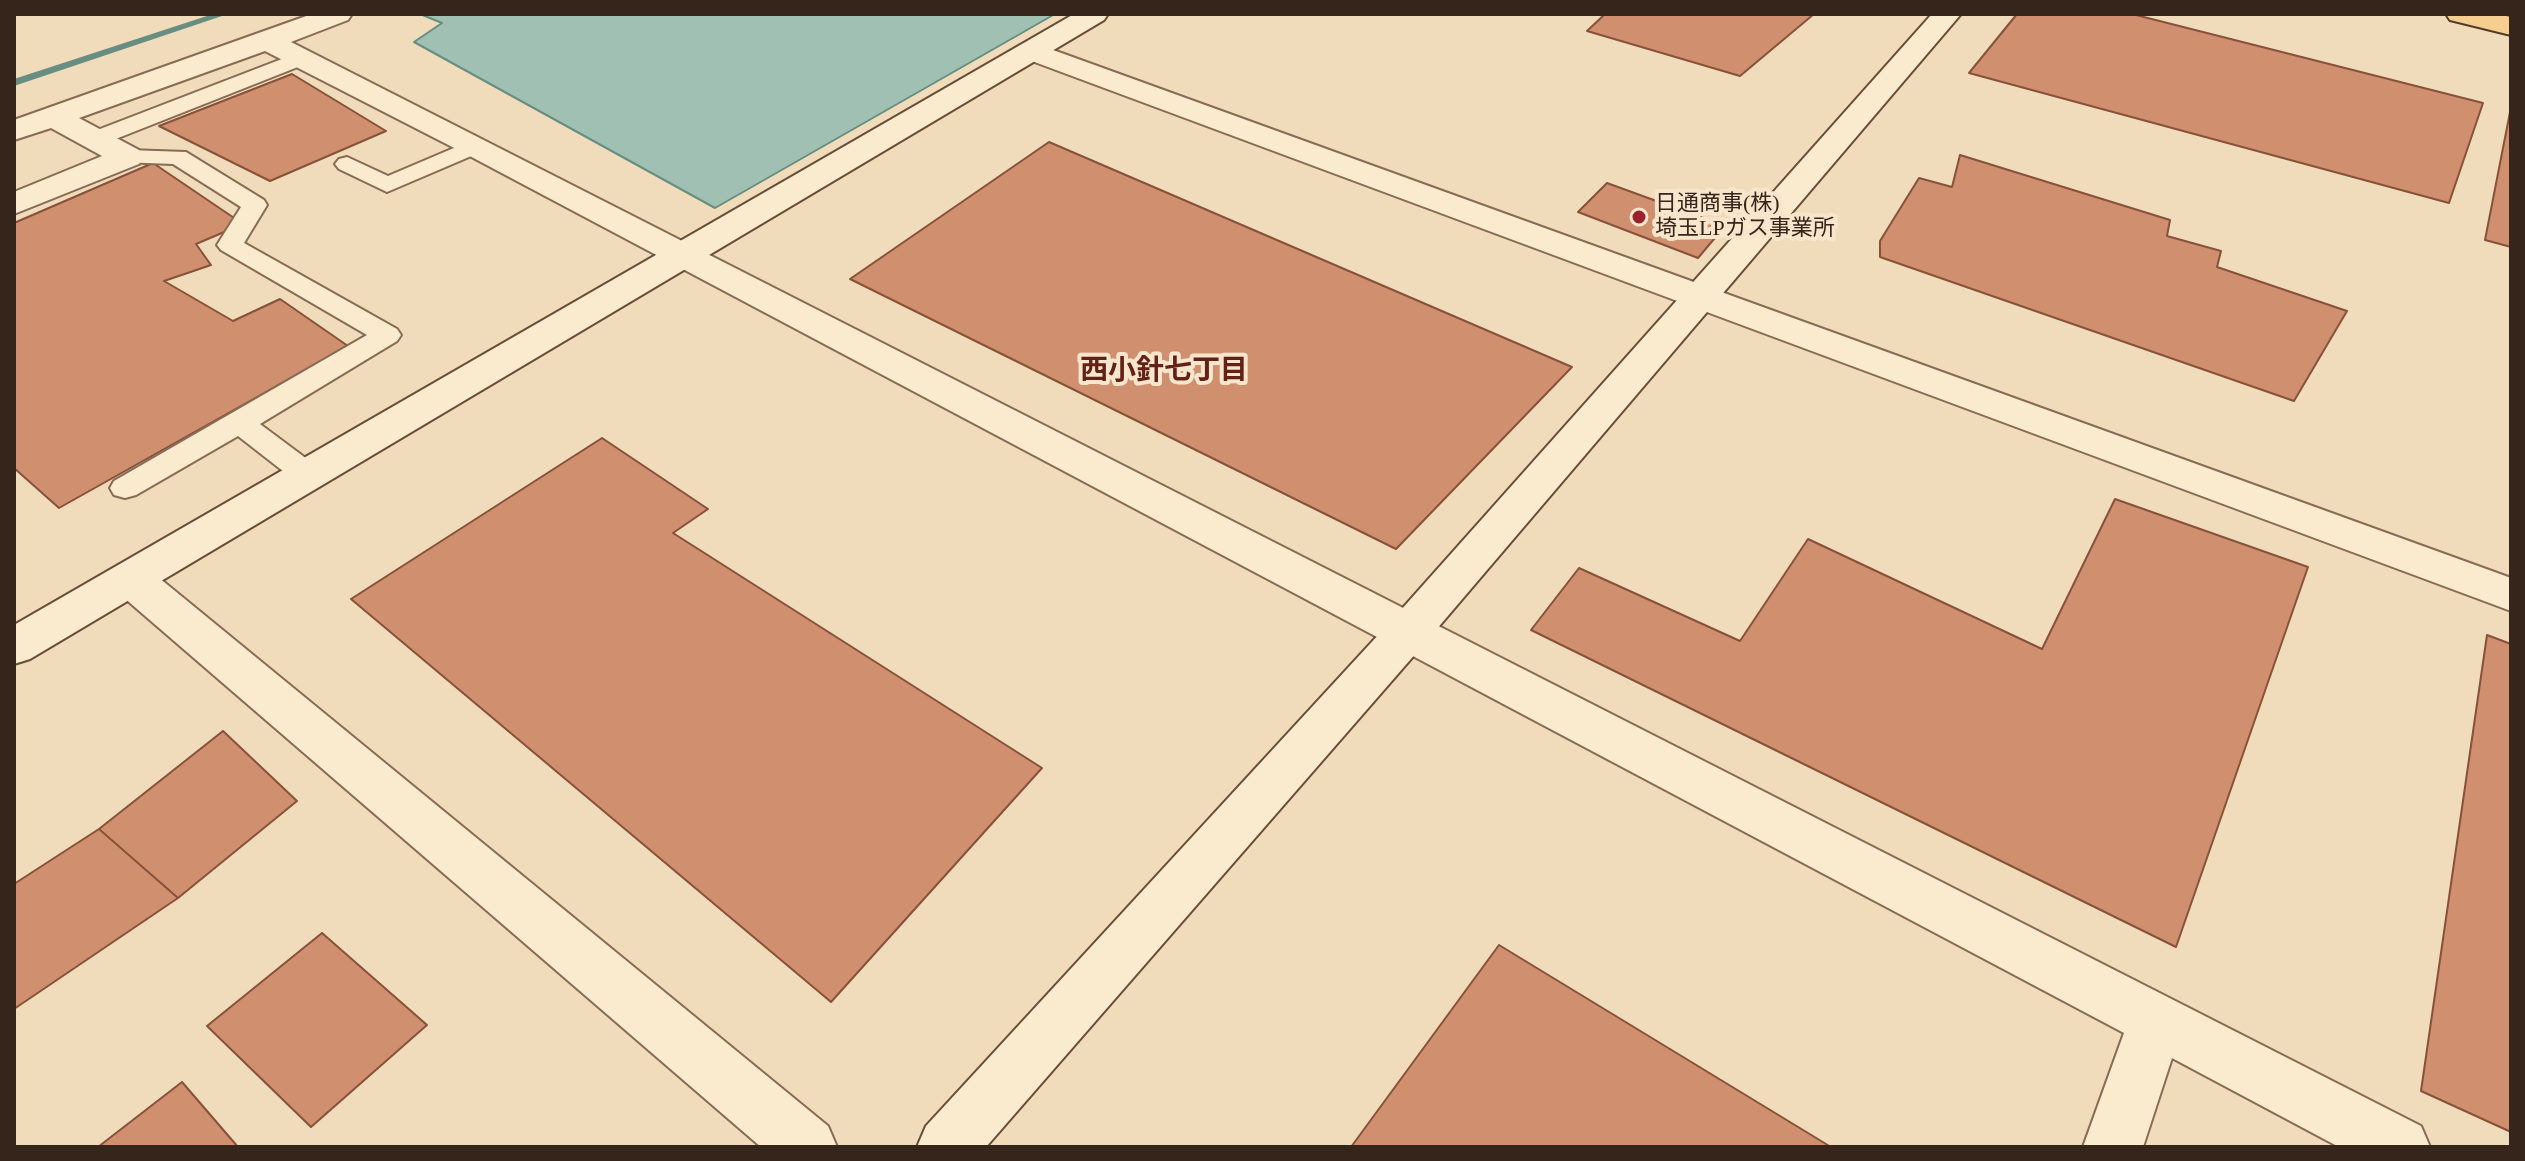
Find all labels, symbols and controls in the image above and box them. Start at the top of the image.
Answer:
place label: 日通商事(株) 埼玉LPガス事業所 [1655,191,1835,242]
marker: 日通商事(株) 埼玉LPガス事業所 [1630,208,1648,226]
district label: 西小針七丁目 [1080,355,1248,389]

